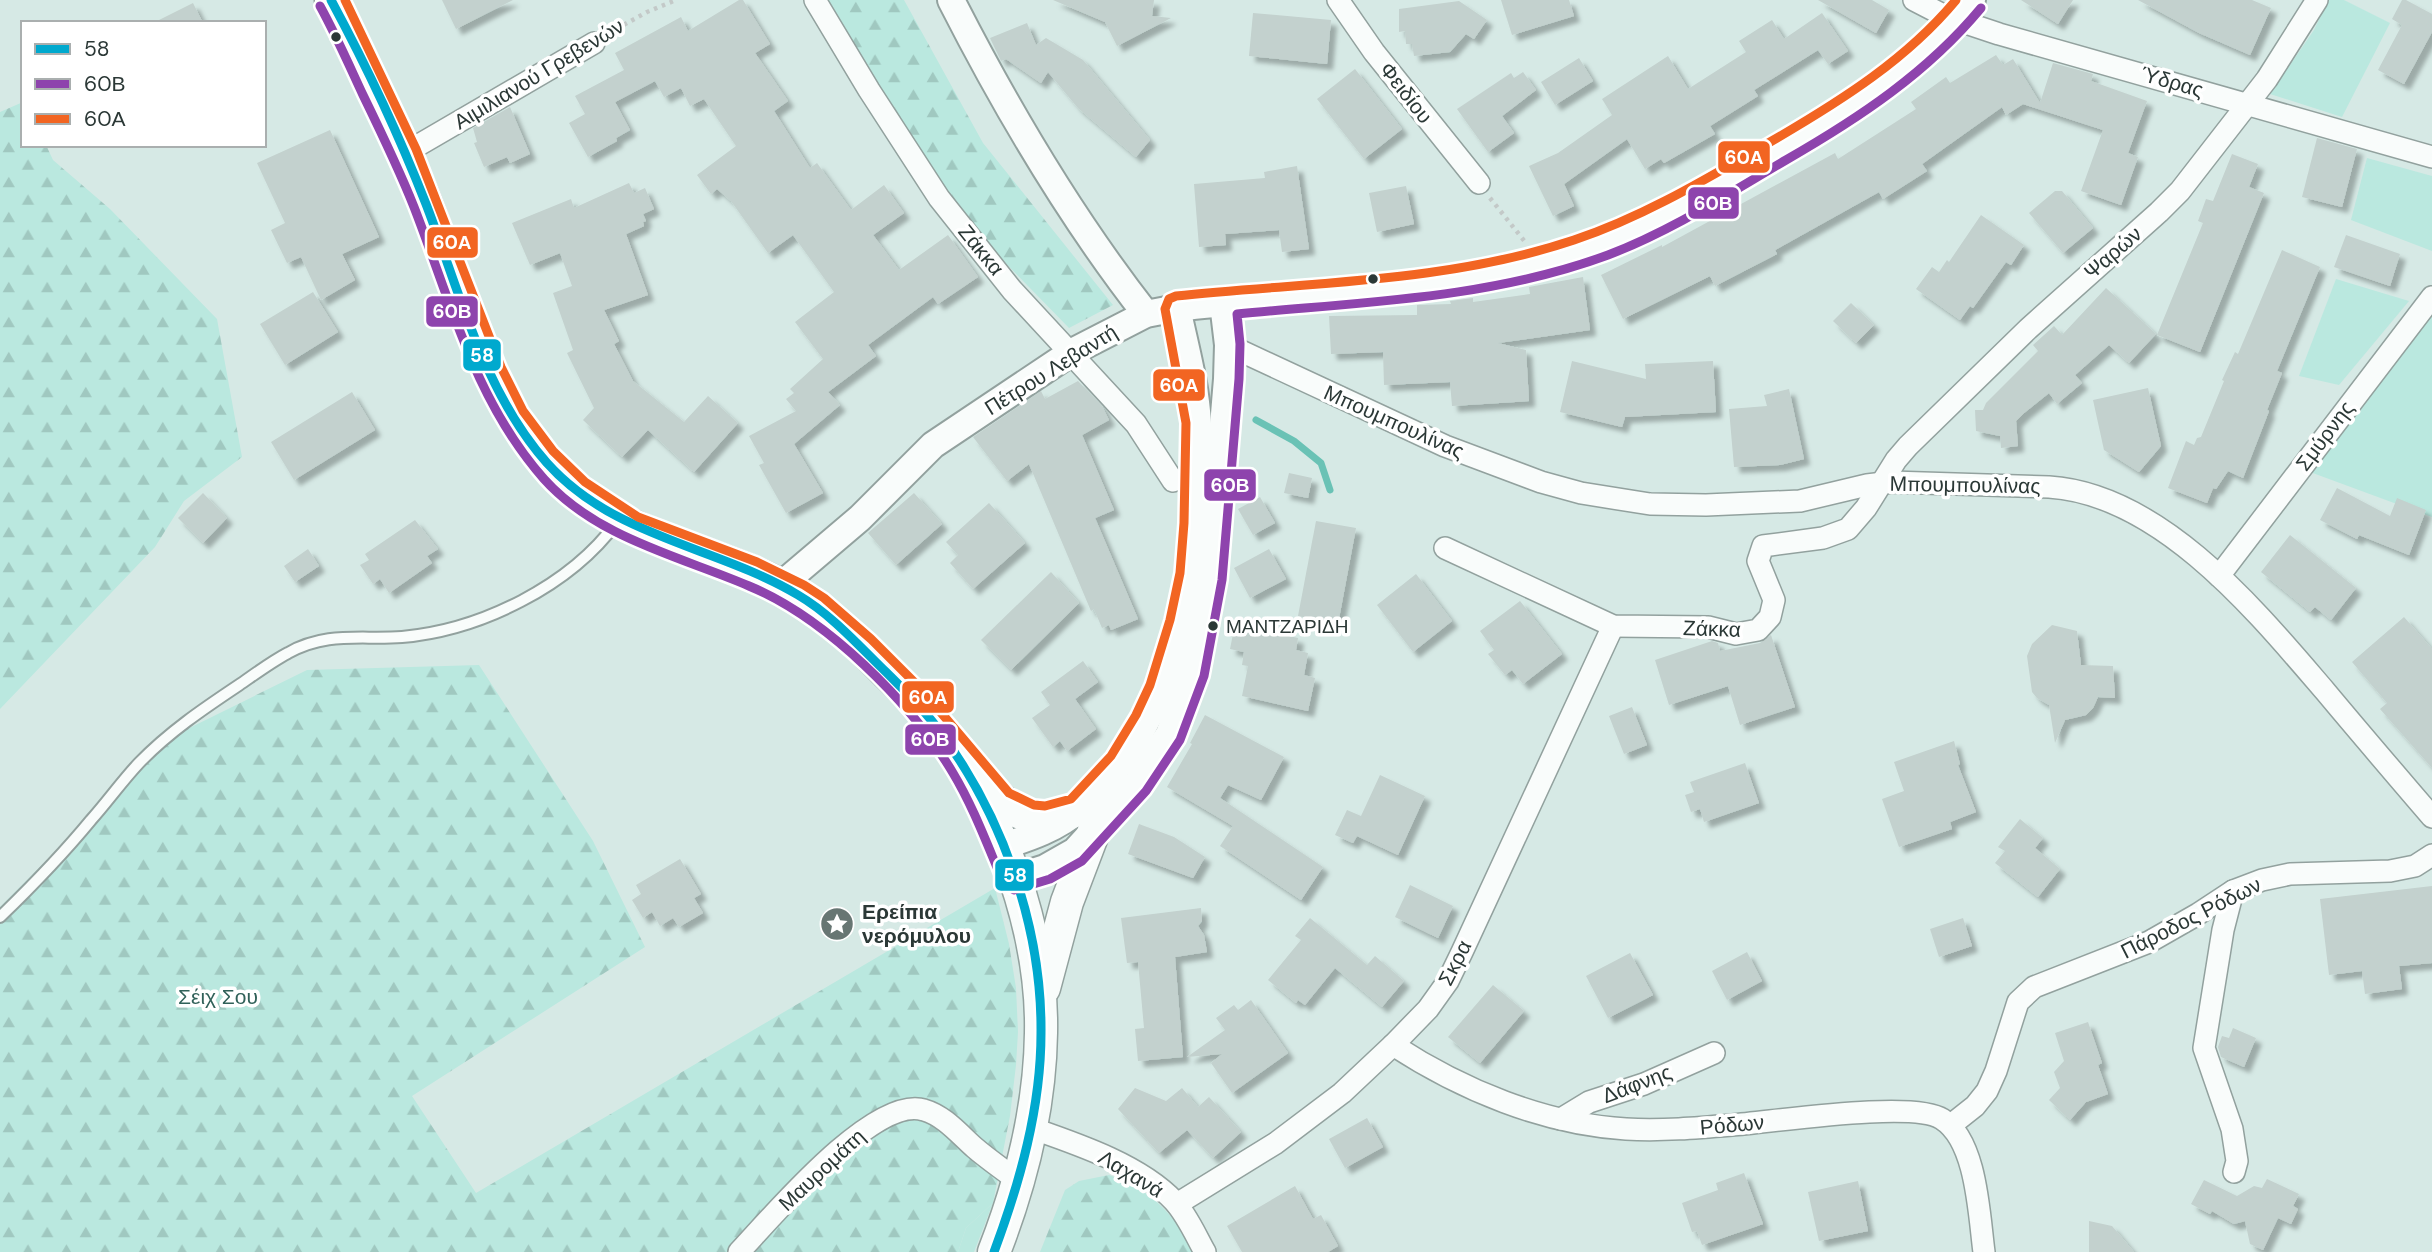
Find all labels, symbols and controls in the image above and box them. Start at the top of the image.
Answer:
street label: Αιμιλιανού Γρεβενών [449,12,629,136]
legend [21,21,266,147]
unlabelled marker [329,30,343,44]
text: 58 [84,35,110,63]
street label: Φειδίου [1373,57,1439,129]
street label: Ύδρας [2137,60,2207,104]
text: 60Β [84,70,126,98]
text: 60Α [84,105,126,133]
line badge: 60Α [1717,140,1771,174]
text: 60Α [1724,145,1764,170]
line badge: 60Β [1687,186,1740,220]
text: 60Β [1693,191,1733,216]
street label: Ζάκκα [952,219,1010,281]
street label: Ψαρών [2078,220,2148,286]
line badge: 60Α [426,226,479,259]
text: 60Α [432,230,472,255]
unlabelled marker [1366,272,1380,286]
line badge: 60Β [425,295,479,328]
text: 60Β [432,299,472,324]
street label: Πέτρου Λεβαντή [979,318,1123,422]
line badge: 58 [462,338,502,372]
text: 58 [470,343,494,368]
line badge: 60Α [1152,368,1206,402]
text: 60Α [1159,373,1199,398]
street label: Μπουμπουλίνας [1319,379,1469,465]
street label: Σμύρνης [2290,395,2360,477]
line badge: 60Β [1203,468,1257,502]
street label: Μπουμπουλίνας [1889,470,2041,500]
text: 60Β [1210,473,1250,498]
place label: ΜΑΝΤΖΑΡΙΔΗ [1226,614,1348,639]
street label: Ζάκκα [1683,614,1741,644]
marker: ΜΑΝΤΖΑΡΙΔΗ [1206,619,1220,633]
line badge: 60Α [901,680,955,714]
text: 60Α [908,685,948,710]
line badge: 60Β [904,723,957,756]
text: 60Β [910,727,950,752]
line badge: 58 [994,858,1035,892]
text: 58 [1003,863,1027,888]
street label: Πάροδος Ρόδων [2116,871,2266,965]
place label: Ερείπια νερόμυλου [862,898,971,950]
place icon: Ερείπια νερόμυλου [818,905,856,943]
street label: Σκρα [1432,935,1478,991]
park label: Σέιχ Σου [178,983,258,1011]
street label: Δάφνης [1598,1058,1676,1110]
street label: Ρόδων [1699,1108,1765,1142]
street label: Μαυρομάτη [773,1123,871,1217]
street label: Λαχανά [1093,1144,1169,1204]

